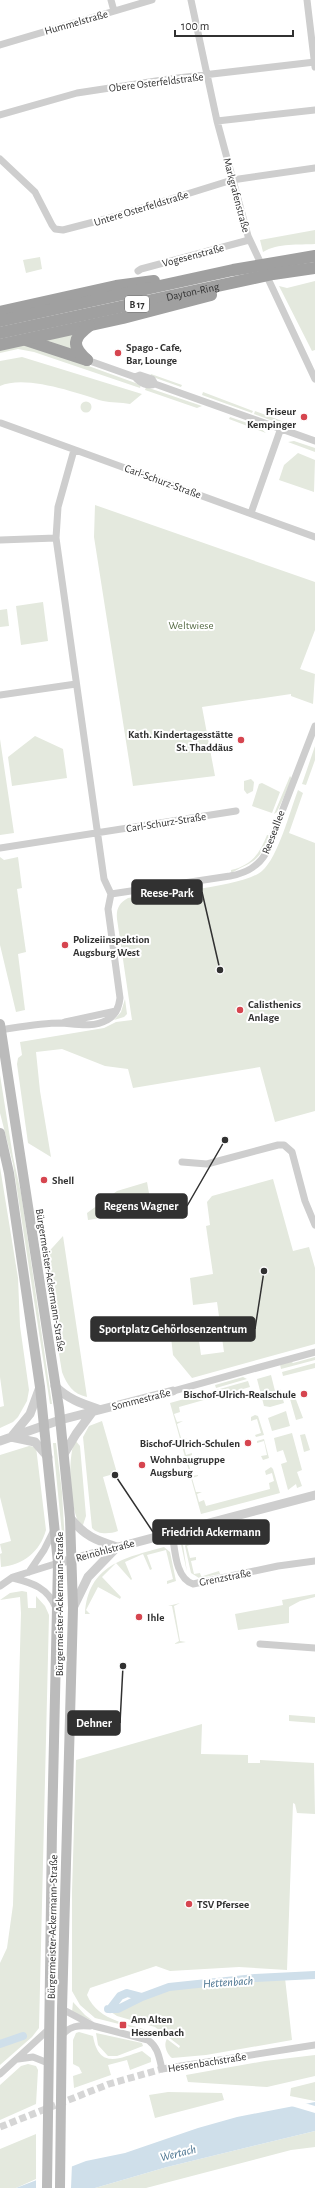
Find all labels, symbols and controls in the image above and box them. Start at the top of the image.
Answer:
street label: Hummelstraße [43,8,109,37]
scale bar [175,12,293,38]
text: 100 m [181,20,209,32]
street label: Obere Osterfeldstraße [108,71,204,94]
street label: Markgrafenstraße [221,157,252,234]
street label: Untere Osterfeldstraße [93,189,190,228]
street label: Vogesenstraße [161,242,225,269]
street label: Dayton-Ring [165,281,221,303]
road number: B 17 [125,296,149,312]
place label: Spago - Cafe, Bar, Lounge [126,342,182,366]
marker: Spago - Cafe, Bar, Lounge [113,348,123,358]
place label: Friseur Kempinger [247,406,296,430]
marker: Friseur Kempinger [299,412,309,422]
street label: Carl-Schurz-Straße [123,463,203,500]
park label: Weltwiese [169,620,213,631]
place label: Kath. Kindertagesstätte St. Thaddäus [128,729,233,753]
marker: Kath. Kindertagesstätte St. Thaddäus [236,735,246,745]
street label: Reeseallee [260,809,287,855]
street label: Carl-Schurz-Straße [125,811,207,834]
callout: Reese-Park [132,880,202,904]
text: Reese-Park [140,887,194,899]
place label: Polizeiinspektion Augsburg West [73,934,150,958]
marker: Polizeiinspektion Augsburg West [60,940,70,950]
place label: Calisthenics Anlage [248,999,301,1023]
marker: Calisthenics Anlage [235,1005,245,1015]
marker: Shell [39,1175,49,1185]
place label: Shell [52,1175,74,1186]
callout: Regens Wagner [96,1194,187,1218]
text: Regens Wagner [104,1200,179,1212]
street label: Bürgermeister-Ackermann-Straße [34,1208,67,1352]
callout: Sportplatz Gehörlosenzentrum [91,1317,255,1341]
text: Sportplatz Gehörlosenzentrum [99,1323,247,1335]
street label: Sommestraße [111,1387,172,1412]
place label: Bischof-Ulrich-Realschule [183,1389,296,1400]
marker: Bischof-Ulrich-Realschule [299,1389,309,1399]
place label: Bischof-Ulrich-Schulen [140,1438,240,1449]
marker: Bischof-Ulrich-Schulen [243,1438,253,1448]
place label: Wohnbaugruppe Augsburg [150,1454,225,1478]
marker: Wohnbaugruppe Augsburg [137,1460,147,1470]
callout: Friedrich Ackermann [153,1520,269,1544]
text: Friedrich Ackermann [161,1526,261,1538]
street label: Bürgermeister-Ackermann-Straße [54,1532,65,1676]
street label: Reinöhlstraße [75,1537,136,1564]
street label: Grenzstraße [198,1567,252,1588]
marker: Ihle [134,1612,144,1622]
place label: Ihle [147,1612,164,1623]
callout: Dehner [68,1711,120,1735]
text: Dehner [76,1717,113,1729]
street label: Bürgermeister-Ackermann-Straße [46,1855,59,1999]
marker: TSV Pfersee [184,1899,194,1909]
place label: TSV Pfersee [197,1899,249,1910]
water label: Hettenbach [202,1974,254,1990]
place label: Am Alten Hessenbach [131,2014,184,2038]
marker: Am Alten Hessenbach [118,2020,128,2030]
street label: Hessenbachstraße [167,2051,247,2074]
water label: Wertach [159,2143,197,2163]

